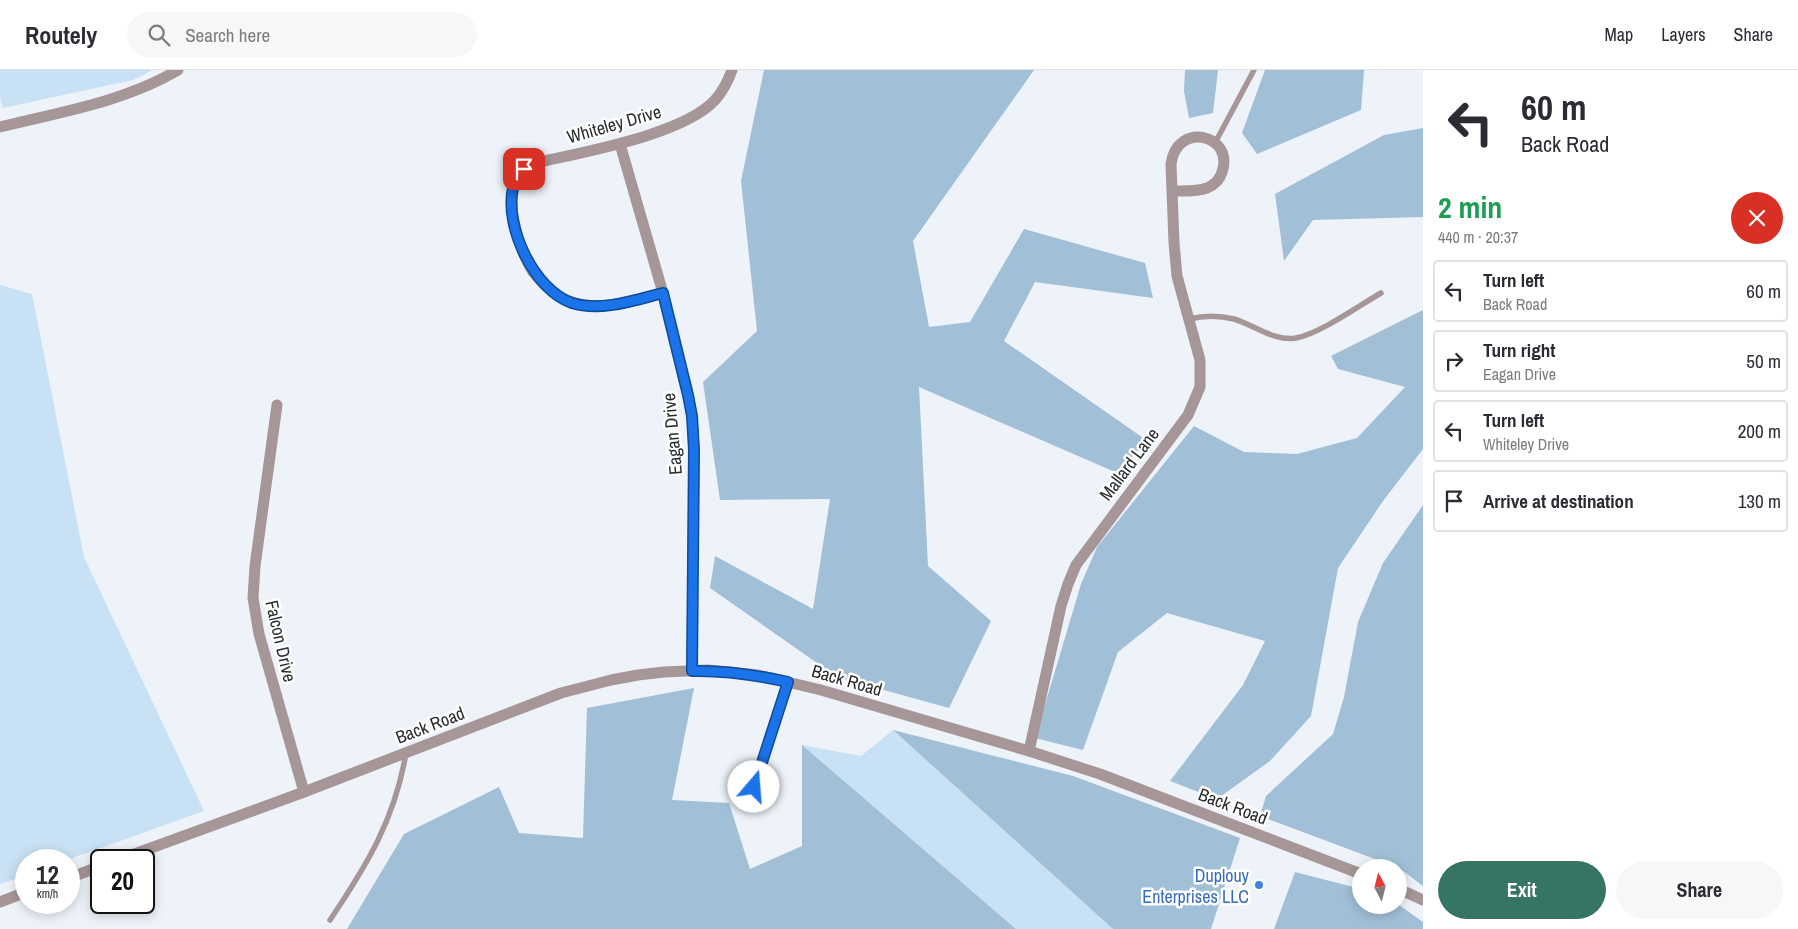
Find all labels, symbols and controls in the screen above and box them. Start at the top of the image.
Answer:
search box [127,12,477,57]
text: Routely [25,19,97,51]
icon: search [145,21,173,49]
text: Search here [185,22,270,48]
text: Map [1605,22,1633,47]
text: Layers [1661,22,1706,47]
text: Share [1734,22,1773,47]
text: 60 m [1521,84,1586,131]
icon: left [1438,90,1503,155]
street label: Whiteley Drive [564,99,664,149]
text: Back Road [1521,129,1609,159]
pin [503,148,545,190]
icon: arrive [510,155,538,183]
text: 2 min [1438,187,1502,227]
button: close [1731,192,1783,244]
text: 440 m · 20:37 [1438,226,1518,248]
text: Turn left [1483,267,1544,293]
icon: left [1440,277,1468,305]
text: 60 m [1746,278,1781,304]
text: Back Road [1483,293,1547,315]
text: Turn right [1483,337,1555,363]
icon: right [1440,347,1468,375]
text: 50 m [1746,348,1781,374]
text: Eagan Drive [1483,363,1556,385]
street label: Eagan Drive [656,392,688,476]
text: Turn left [1483,407,1544,433]
icon: left [1440,417,1468,445]
text: 200 m [1738,418,1781,444]
street label: Mallard Lane [1093,422,1165,506]
text: Whiteley Drive [1483,433,1569,455]
icon: arrive [1440,487,1468,515]
text: Arrive at destination [1483,488,1634,514]
text: 130 m [1738,488,1781,514]
street label: Falcon Drive [259,598,303,684]
street label: Back Road [809,658,885,702]
street label: Back Road [392,700,468,750]
position arrow [727,760,779,812]
street label: Back Road [1195,781,1271,831]
speed limit sign: 20 [90,849,155,914]
text: 12 [36,858,59,892]
north arrow [1352,859,1408,914]
map controls [1352,859,1407,914]
button: Exit [1438,861,1606,919]
button: Share [1616,861,1783,919]
place label: Duplouy Enterprises LLC [1142,863,1250,909]
marker: Duplouy Enterprises LLC [1253,879,1265,891]
text: km/h [37,886,58,902]

